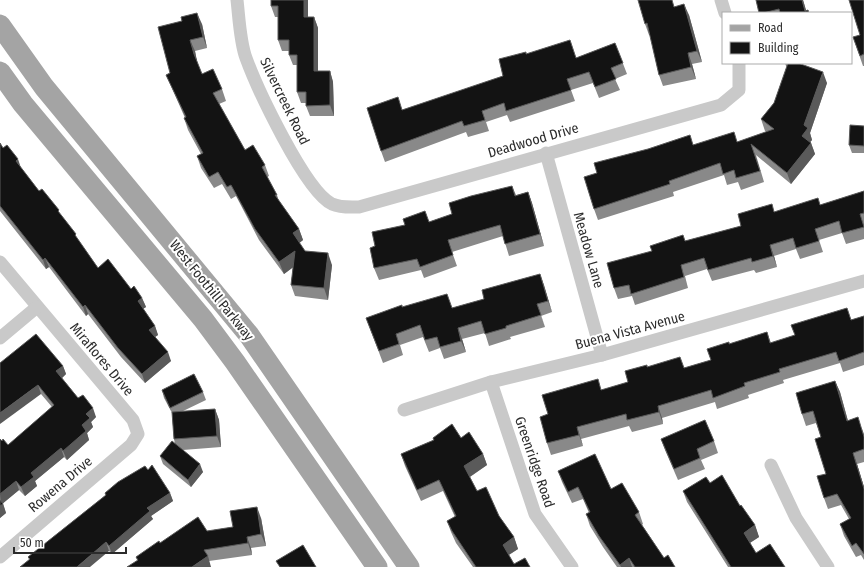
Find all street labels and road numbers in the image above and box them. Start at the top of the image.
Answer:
street label: Silvercreek Road [256,55,313,148]
street label: Deadwood Drive [486,119,581,162]
street label: Meadow Lane [570,210,607,290]
street label: West Foothill Parkway [166,237,258,345]
street label: Buena Vista Avenue [573,308,687,353]
street label: Miraflores Drive [66,319,137,399]
street label: Greenridge Road [511,414,558,510]
street label: Rowena Drive [25,453,96,516]

